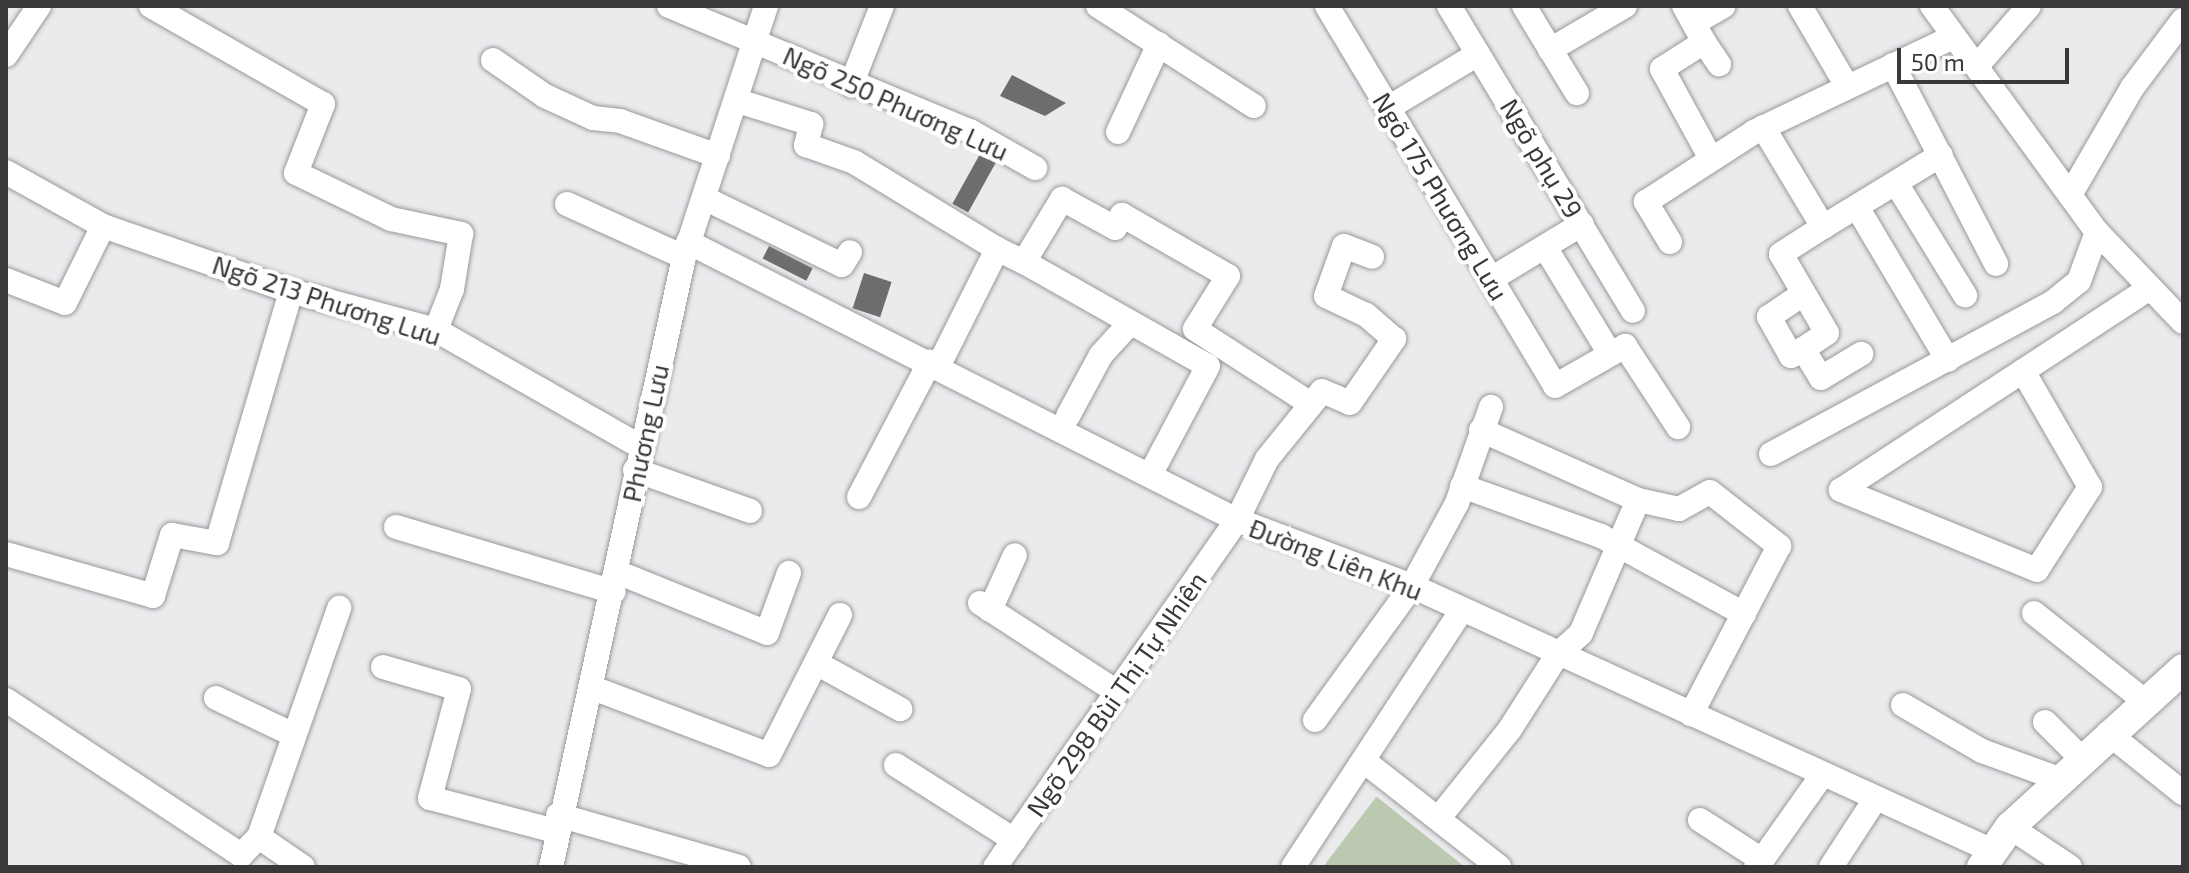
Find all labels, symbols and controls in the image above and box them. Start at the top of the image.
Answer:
scale bar [1901,32,2073,82]
street label: Ngõ 250 Phương Lưu [778,39,1014,167]
text: 50 m [1911,47,1965,76]
street label: Ngõ 175 Phương Lưu [1367,86,1515,306]
street label: Ngõ phụ 29 [1494,93,1590,223]
street label: Ngõ 213 Phương Lưu [209,248,445,352]
street label: Phương Lưu [615,361,675,505]
street label: Đường Liên Khu [1245,512,1427,606]
street label: Ngõ 298 Bùi Thị Tự Nhiên [1019,565,1213,823]

